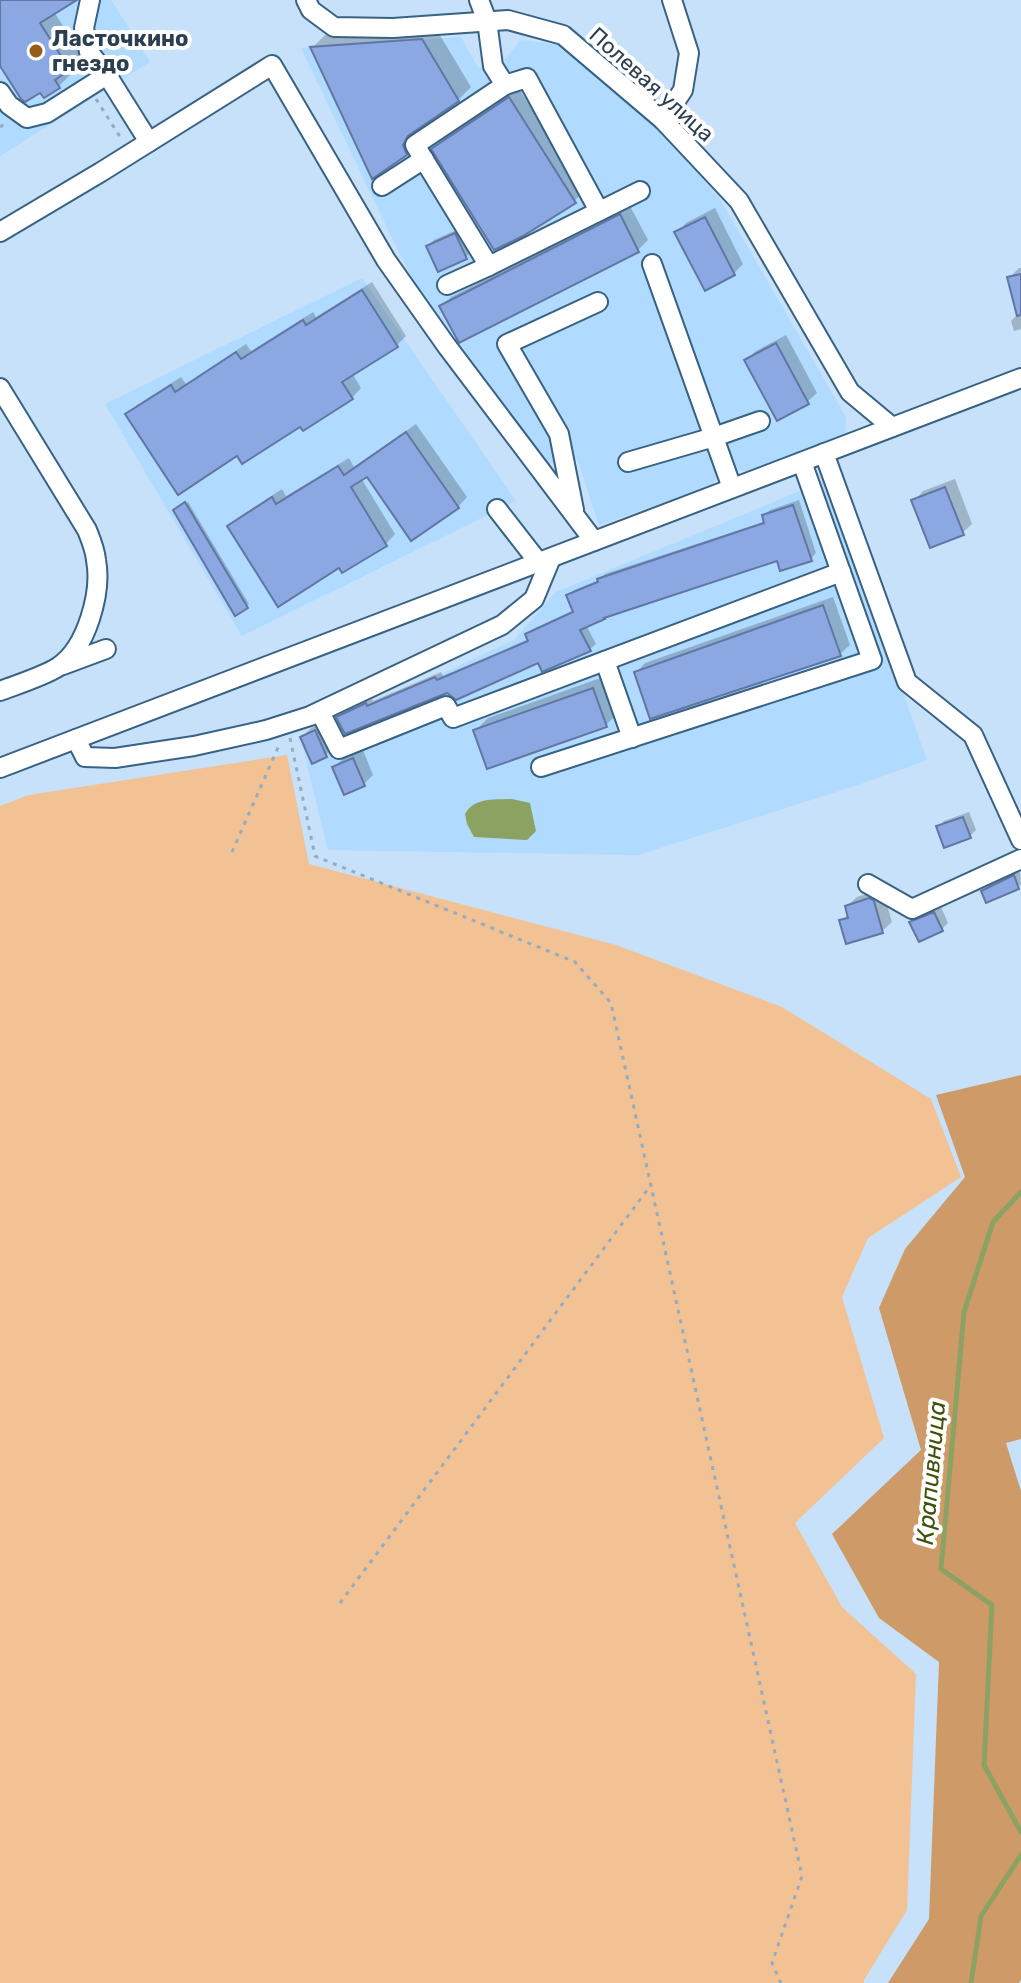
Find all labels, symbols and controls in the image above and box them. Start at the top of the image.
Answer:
street label: Полевая улица [584,21,720,147]
place label: Ласточкино гнездо [52,25,188,77]
marker: Ласточкино гнездо [27,42,45,60]
water label: Крапивница [911,1400,951,1546]

